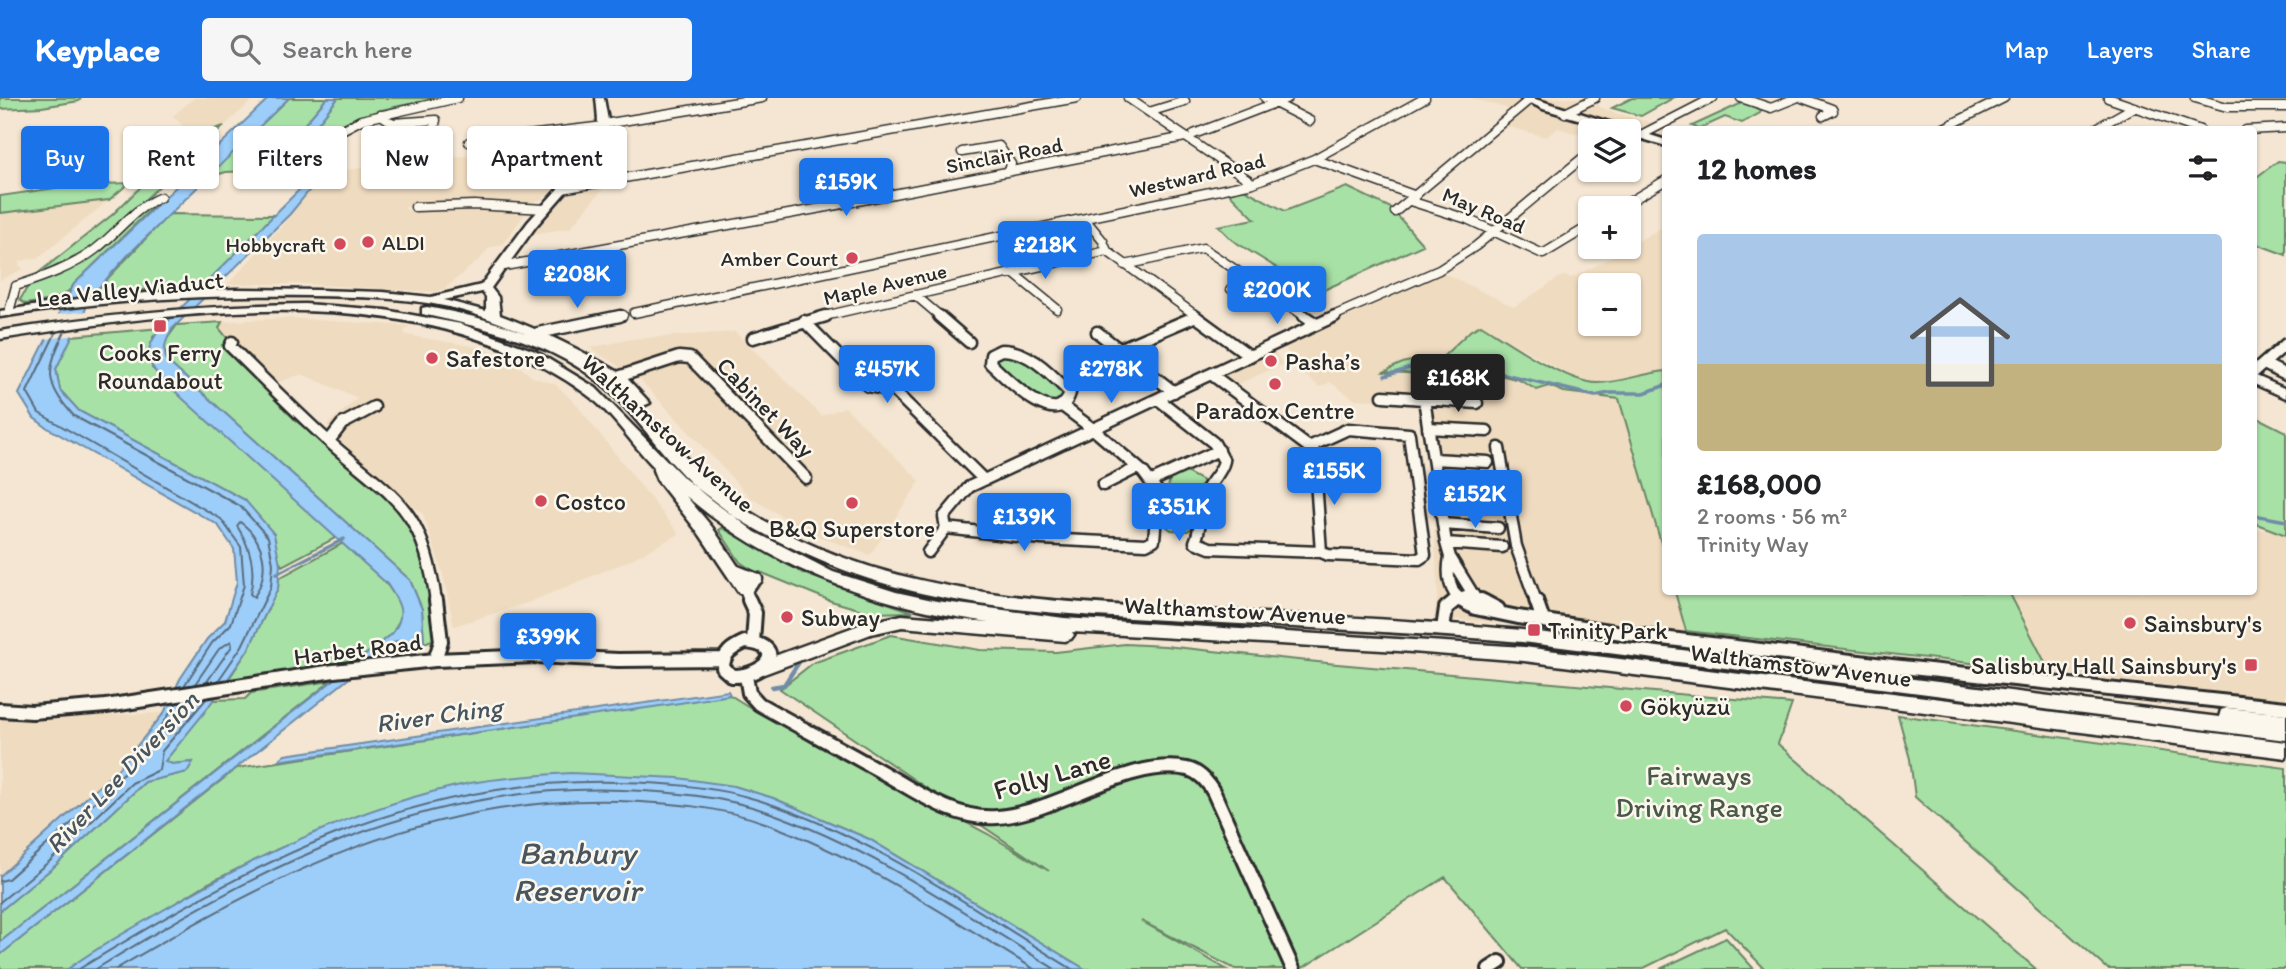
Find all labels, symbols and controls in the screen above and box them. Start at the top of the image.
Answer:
search box [202,18,692,81]
text: Keyplace [35,30,160,69]
icon: search [226,30,264,68]
text: Search here [282,33,413,65]
text: Map [2005,35,2049,64]
text: Layers [2087,35,2154,64]
text: Share [2192,35,2251,64]
map controls [1578,119,1641,336]
button: layers [1578,119,1641,182]
chip: Buy [21,126,109,189]
chip: Rent [123,126,219,189]
chip: Filters [233,126,347,189]
chip: New [361,126,453,189]
chip: Apartment [467,126,627,189]
street label: Sinclair Road [944,131,1064,179]
street label: Westward Road [1126,147,1268,203]
icon: filters [2184,149,2222,187]
text: 12 homes [1697,150,1817,187]
pin: £159K [797,158,895,218]
text: £159K [815,167,877,195]
street label: May Road [1439,181,1529,239]
button: + [1578,196,1641,259]
pin: £218K [996,222,1094,281]
place label: ALDI [382,230,425,255]
text: £218K [1014,230,1076,258]
place label: Hobbycraft [225,232,326,257]
marker: ALDI [360,234,376,250]
marker: Hobbycraft [332,236,348,252]
place label: Amber Court [721,246,838,271]
pin: £208K [528,250,626,310]
marker: Amber Court [844,250,860,266]
street label: Maple Avenue [821,258,949,310]
text: £208K [544,259,610,287]
street label: Lea Valley Viaduct [35,265,225,313]
pin: £200K [1228,266,1326,326]
button: − [1578,273,1641,336]
text: £200K [1243,275,1311,303]
icon: home [1897,279,2023,405]
marker: Cooks Ferry Roundabout [152,318,168,334]
place label: Cooks Ferry Roundabout [97,338,223,395]
place label: Safestore [446,344,545,373]
pin: £457K [838,345,936,405]
pin: £278K [1062,345,1160,405]
place label: Pasha’s [1285,347,1361,376]
street label: Walthamstow Avenue [576,348,760,518]
marker: Safestore [424,350,440,366]
street label: Cabinet Way [711,351,821,463]
marker: Pasha’s [1263,353,1279,369]
text: £457K [855,354,919,382]
text: £278K [1079,354,1143,382]
pin: £168K [1409,354,1507,414]
text: £168K [1427,363,1489,391]
marker: Paradox Centre [1267,376,1283,392]
place label: Paradox Centre [1195,396,1355,425]
pin: £155K [1285,448,1383,507]
text: £155K [1303,456,1365,484]
text: £168,000 [1697,465,1822,502]
pin: £152K [1426,470,1524,530]
text: £152K [1444,479,1506,507]
pin: £351K [1130,484,1228,543]
place label: Costco [555,487,626,516]
text: £351K [1148,492,1210,520]
marker: Costco [533,493,549,509]
pin: £139K [975,494,1073,553]
marker: B&Q Superstore [844,495,860,511]
text: £139K [993,502,1055,530]
text: 2 rooms · 56 m² [1697,502,1848,530]
place label: B&Q Superstore [769,514,935,543]
text: Trinity Way [1697,530,1808,558]
street label: Walthamstow Avenue [1123,590,1347,630]
place label: Subway [801,603,880,632]
marker: Subway [779,609,795,625]
place label: Sainsbury's [2144,609,2262,638]
pin: £399K [499,614,597,673]
marker: Sainsbury's [2122,615,2138,631]
place label: Trinity Park [1548,616,1668,645]
text: £399K [516,622,580,650]
marker: Trinity Park [1526,622,1542,638]
street label: Harbet Road [292,627,424,671]
street label: Walthamstow Avenue [1689,637,1913,693]
place label: Salisbury Hall Sainsbury's [1971,651,2237,680]
marker: Salisbury Hall Sainsbury's [2243,657,2259,673]
water label: River Lee Diversion [38,684,206,860]
water label: River Ching [374,690,507,740]
place label: Gökyüzü [1640,692,1730,721]
marker: Gökyüzü [1618,698,1634,714]
street label: Folly Lane [989,741,1115,807]
park label: Fairways Driving Range [1615,758,1783,824]
water label: Banbury Reservoir [513,834,644,909]

